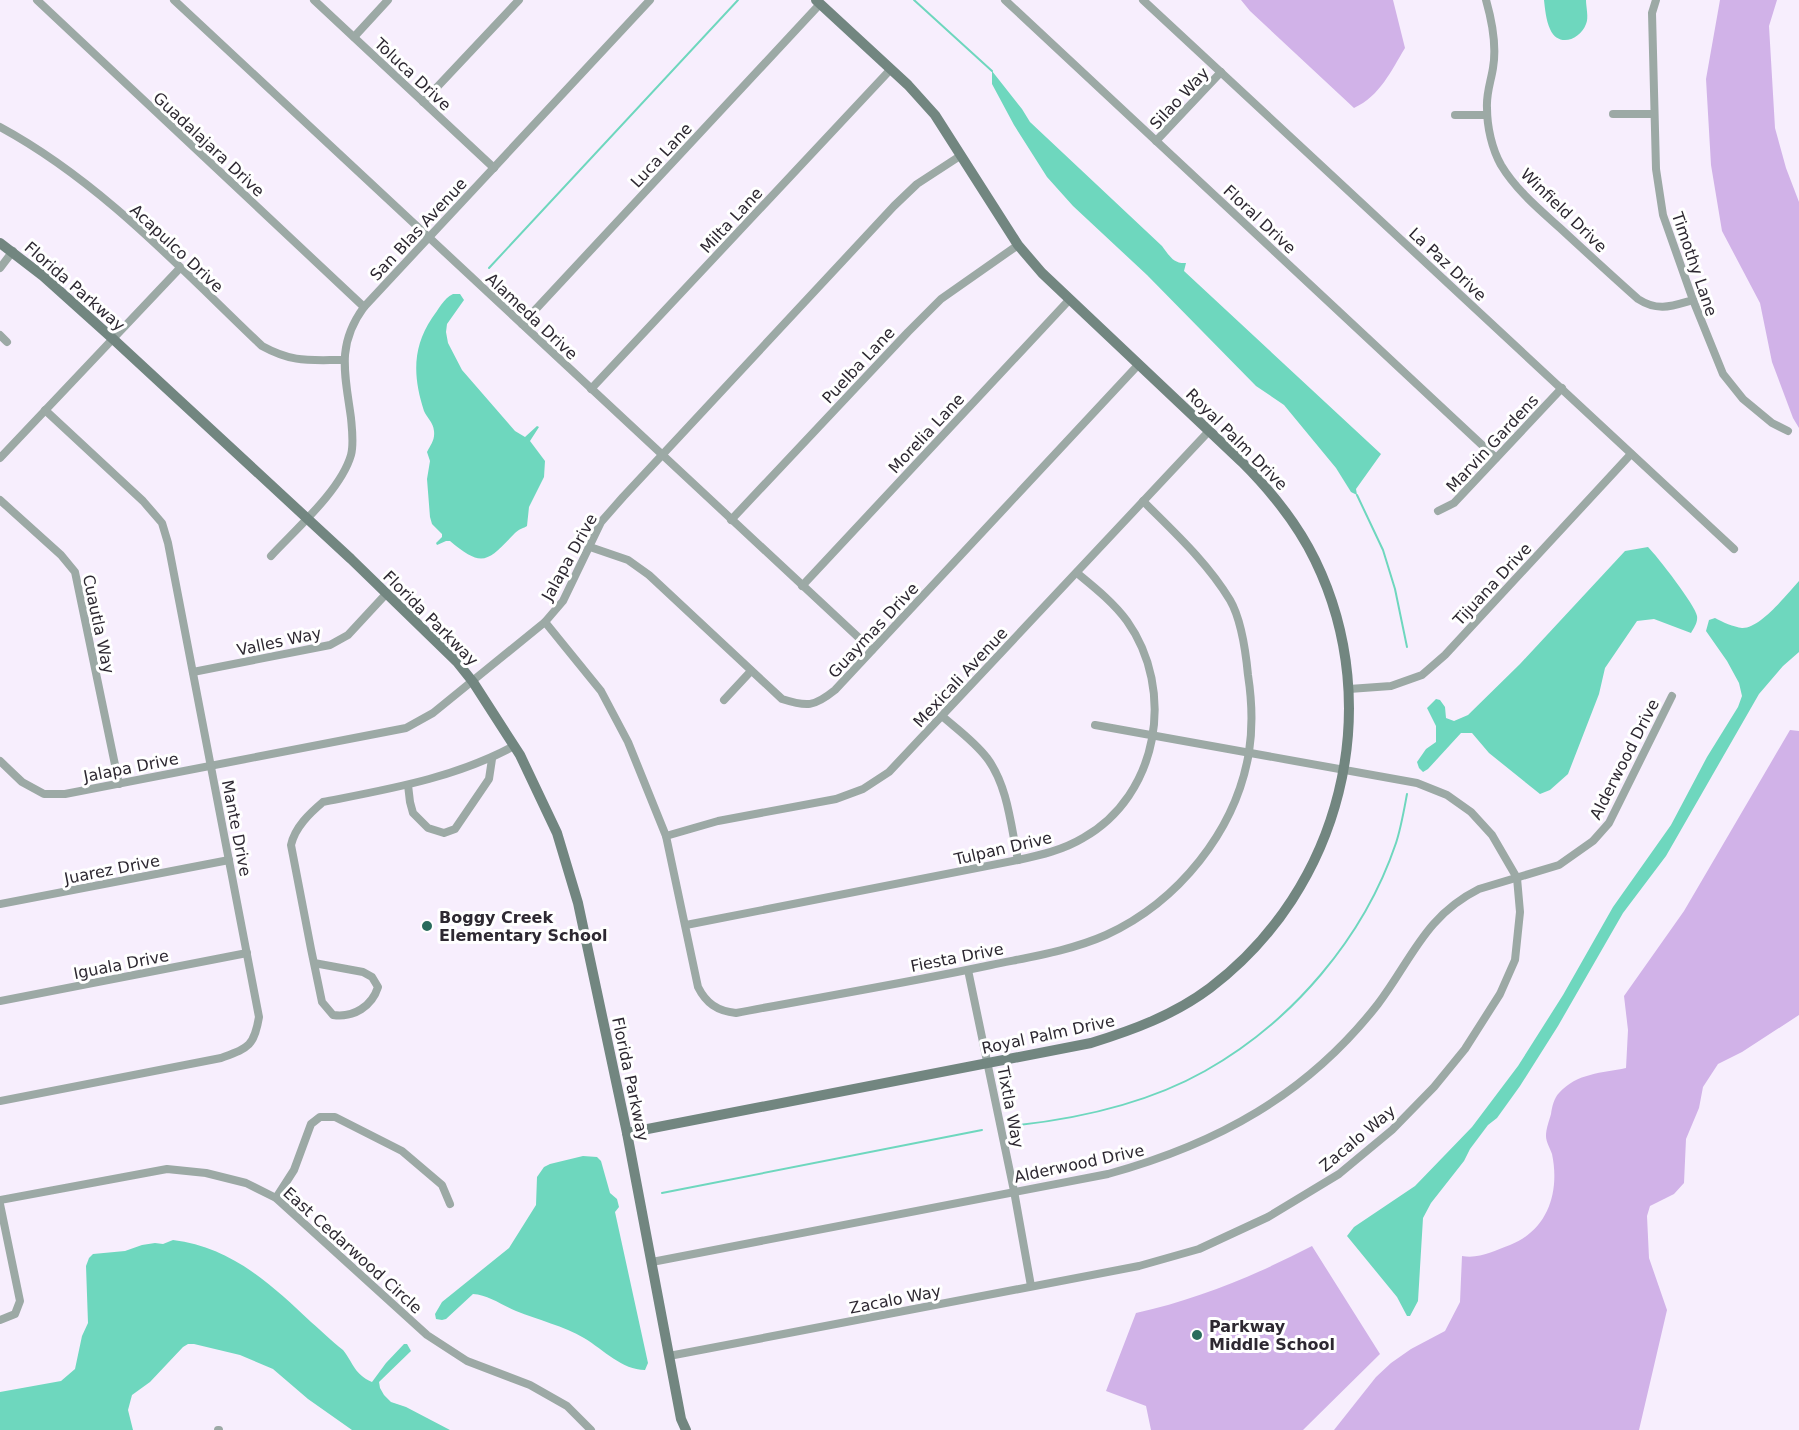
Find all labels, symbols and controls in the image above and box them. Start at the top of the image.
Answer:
street label: Toluca Drive [370,33,455,115]
street label: Silao Way [1146,63,1213,133]
street label: Guadalajara Drive [149,88,268,201]
street label: Luca Lane [627,119,696,192]
street label: Winfield Drive [1517,165,1611,256]
street label: San Blas Avenue [366,174,471,285]
street label: Floral Drive [1220,181,1300,258]
street label: Milta Lane [696,184,766,257]
street label: Acapulco Drive [126,200,227,296]
street label: Timothy Lane [1668,209,1721,319]
street label: La Paz Drive [1405,224,1490,305]
street label: Florida Parkway [21,238,129,335]
street label: Alameda Drive [482,269,581,364]
street label: Puelba Lane [818,323,899,407]
street label: Royal Palm Drive [1182,385,1291,494]
street label: Morelia Lane [885,390,968,477]
street label: Marvin Gardens [1442,391,1542,496]
street label: Jalapa Drive [537,510,601,605]
street label: Tijuana Drive [1449,539,1535,630]
street label: Florida Parkway [379,567,482,670]
street label: Cuautla Way [79,573,118,675]
street label: Guaymas Drive [824,579,922,682]
street label: Valles Way [235,623,323,660]
street label: Mexicali Avenue [909,624,1011,731]
street label: Alderwood Drive [1586,696,1663,823]
street label: Jalapa Drive [81,749,180,786]
street label: Mante Drive [218,778,255,878]
street label: Tulpan Drive [951,828,1054,869]
street label: Juarez Drive [62,851,161,888]
place label: Boggy Creek Elementary School [439,908,607,945]
marker: Boggy Creek Elementary School [420,919,434,933]
street label: Fiesta Drive [909,939,1005,976]
street label: Iguala Drive [72,946,170,983]
street label: Royal Palm Drive [980,1011,1116,1058]
street label: Florida Parkway [608,1015,653,1143]
street label: Tixtla Way [993,1064,1028,1150]
street label: Zacalo Way [1316,1101,1399,1175]
street label: Alderwood Drive [1012,1140,1146,1187]
street label: East Cedarwood Circle [279,1183,426,1318]
street label: Zacalo Way [848,1281,942,1318]
place label: Parkway Middle School [1209,1317,1335,1354]
marker: Parkway Middle School [1190,1328,1204,1342]

